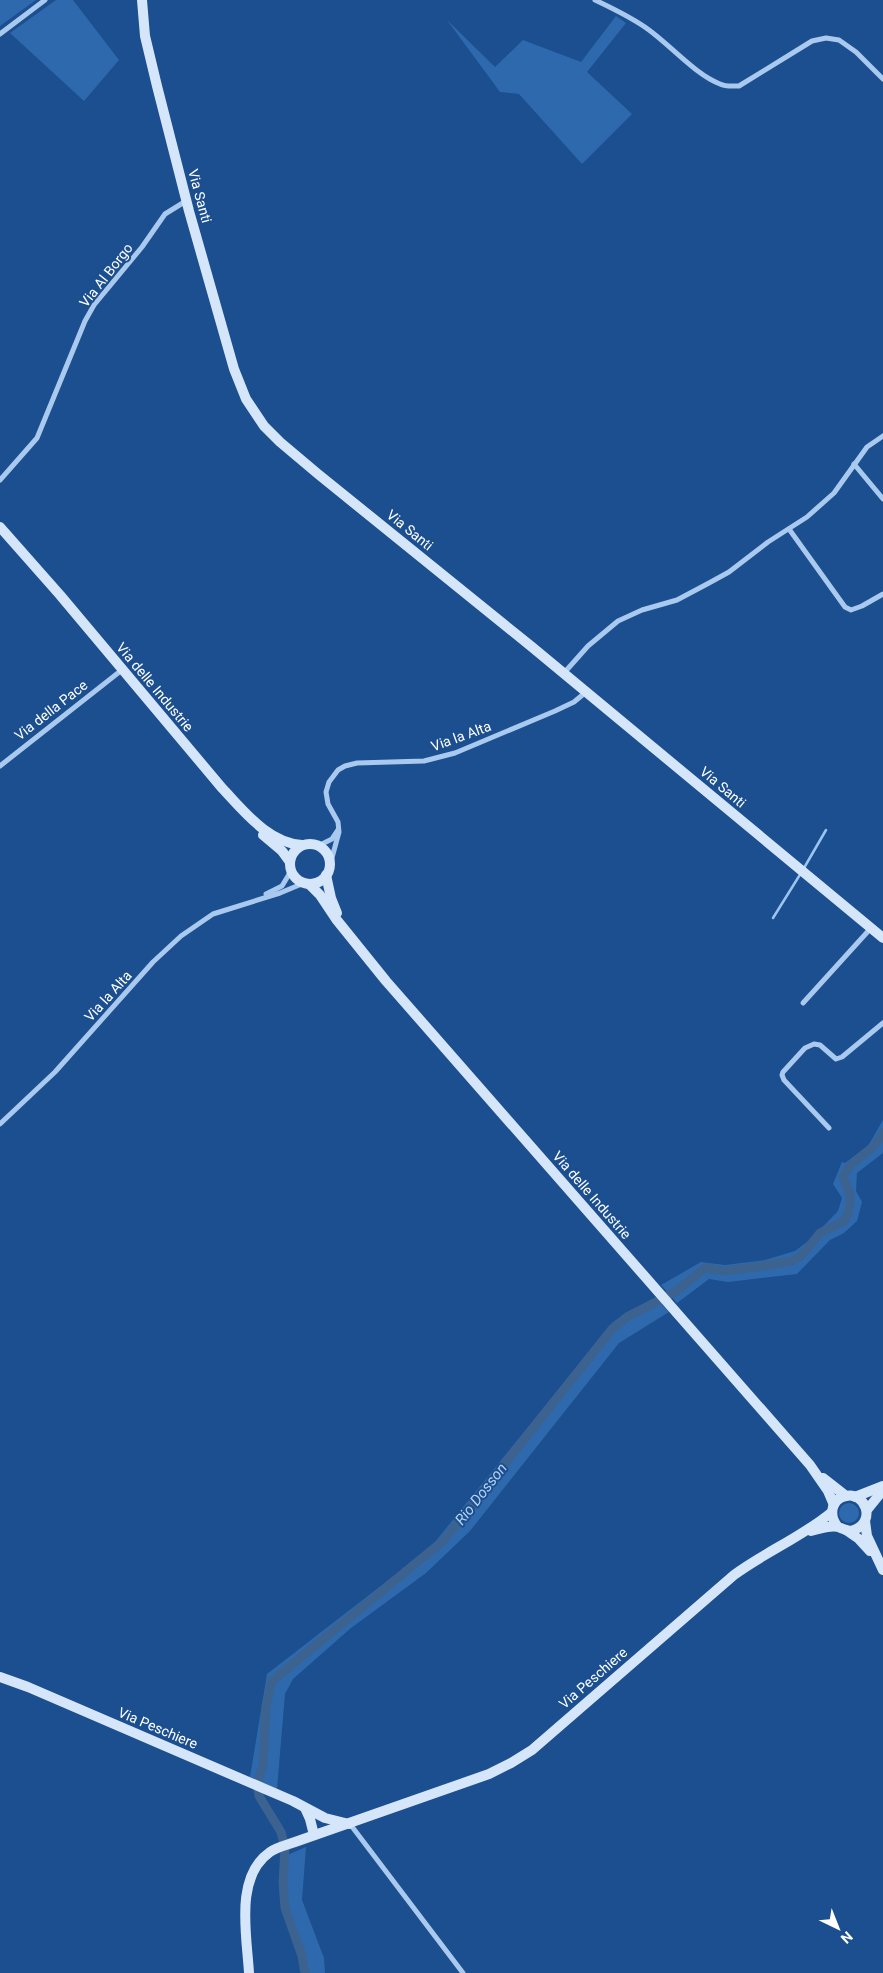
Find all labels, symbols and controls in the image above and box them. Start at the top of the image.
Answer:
street label: Via Santi [185,167,215,225]
street label: Via Al Borgo [76,240,136,310]
street label: Via Santi [384,506,436,554]
street label: Via delle Industrie [113,639,197,735]
street label: Via della Pace [12,677,90,743]
street label: Via la Alta [429,718,493,754]
street label: Via Santi [697,763,749,811]
street label: Via la Alta [81,967,135,1025]
street label: Via delle Industrie [550,1148,634,1242]
water label: Rio Dosson [451,1459,511,1529]
street label: Via Peschiere [556,1644,630,1712]
street label: Via Peschiere [116,1704,200,1752]
north arrow [813,1903,863,1953]
text: N [838,1928,856,1947]

